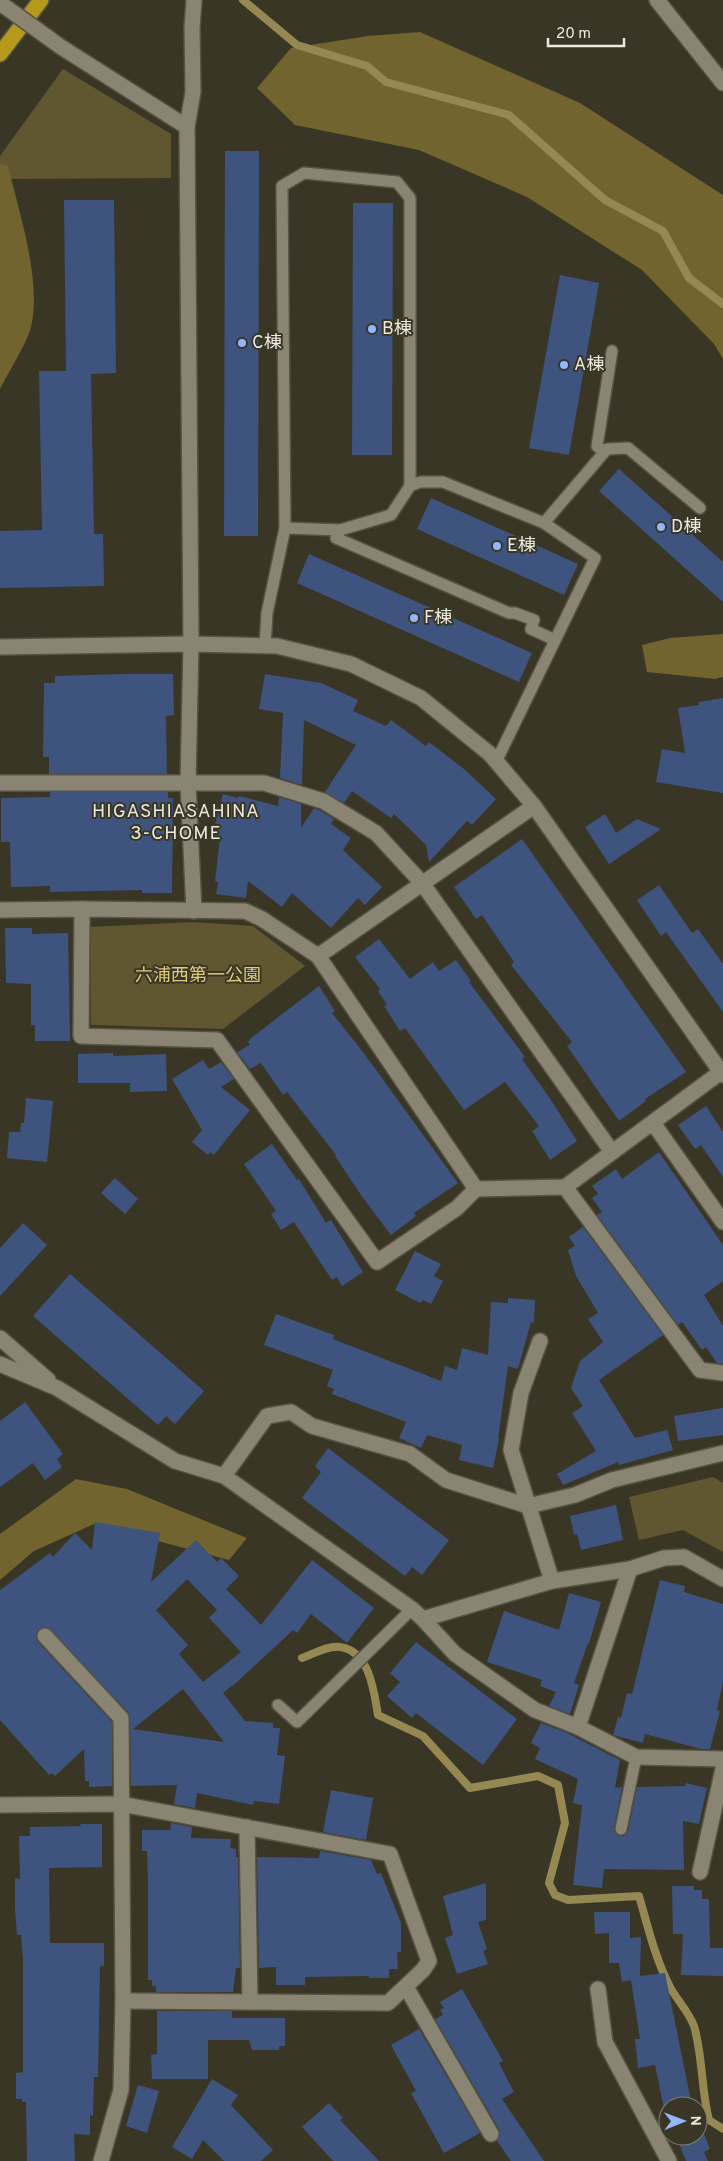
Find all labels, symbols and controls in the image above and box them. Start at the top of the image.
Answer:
scale bar [548,15,624,47]
text: 20 m [556,25,591,44]
place label: B棟 [382,318,412,341]
marker: B棟 [366,323,378,335]
place label: C棟 [252,332,282,355]
marker: C棟 [236,337,248,349]
place label: A棟 [574,354,604,377]
marker: A棟 [558,359,570,371]
place label: D棟 [671,516,701,539]
marker: D棟 [655,521,667,533]
place label: E棟 [507,535,536,558]
marker: E棟 [491,540,503,552]
place label: F棟 [424,607,452,630]
marker: F棟 [408,612,420,624]
district label: HIGASHIASAHINA 3-CHOME [92,800,260,846]
park label: 六浦西第一公園 [135,965,261,988]
north arrow [658,2096,708,2146]
text: N [686,2116,703,2126]

